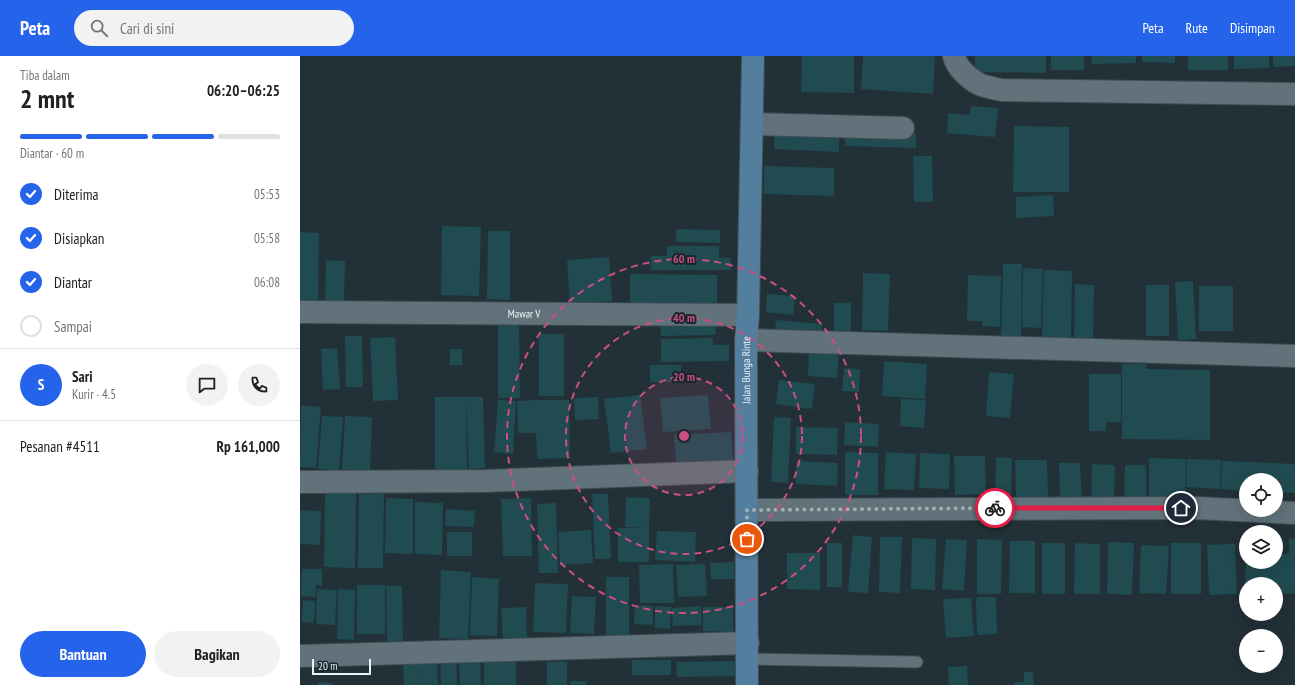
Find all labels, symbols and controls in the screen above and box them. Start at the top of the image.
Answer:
search box [74,10,354,46]
text: Peta [20,16,50,40]
icon: search [88,17,110,39]
text: Cari di sini [120,19,174,38]
text: Peta [1142,19,1164,37]
text: Rute [1186,19,1208,37]
text: Disimpan [1230,19,1275,37]
text: Tiba dalam [20,67,70,84]
text: 06:20–06:25 [207,81,280,100]
text: 2 mnt [20,82,74,115]
text: Diantar · 60 m [20,145,84,162]
icon: check [20,183,42,205]
text: Diterima [54,185,98,204]
text: 05:53 [254,186,280,203]
icon: check [20,227,42,249]
text: Disiapkan [54,229,104,248]
text: 05:58 [254,230,280,247]
text: 60 m [673,251,695,266]
icon: check [20,271,42,293]
text: Diantar [54,273,92,292]
text: 06:08 [254,274,280,291]
street label: Mawar V [508,306,541,321]
text: 40 m [673,310,695,325]
text: Sampai [54,317,92,336]
street label: Jalan Bunga Rinte [739,335,753,405]
button: chat [186,364,228,406]
button: phone [238,364,280,406]
text: Sari [72,367,93,386]
text: 20 m [673,369,695,384]
text: S [38,375,44,394]
text: Kurir · 4.5 [72,386,116,403]
centre of rings [677,429,691,443]
text: Pesanan #4511 [20,437,100,456]
text: Rp 161,000 [216,437,280,456]
map controls [1239,473,1283,673]
button: locate [1239,473,1283,517]
courier [975,488,1015,528]
pin [1164,491,1198,525]
icon: bike [984,497,1006,519]
icon: home [1170,497,1192,519]
pin [730,522,764,556]
button: layers [1239,525,1283,569]
icon: bag [736,528,758,550]
button: + [1239,577,1283,621]
button: − [1239,629,1283,673]
button: Bantuan [20,631,146,677]
button: Bagikan [154,631,280,677]
scale bar [312,657,371,676]
text: 20 m [318,659,337,673]

